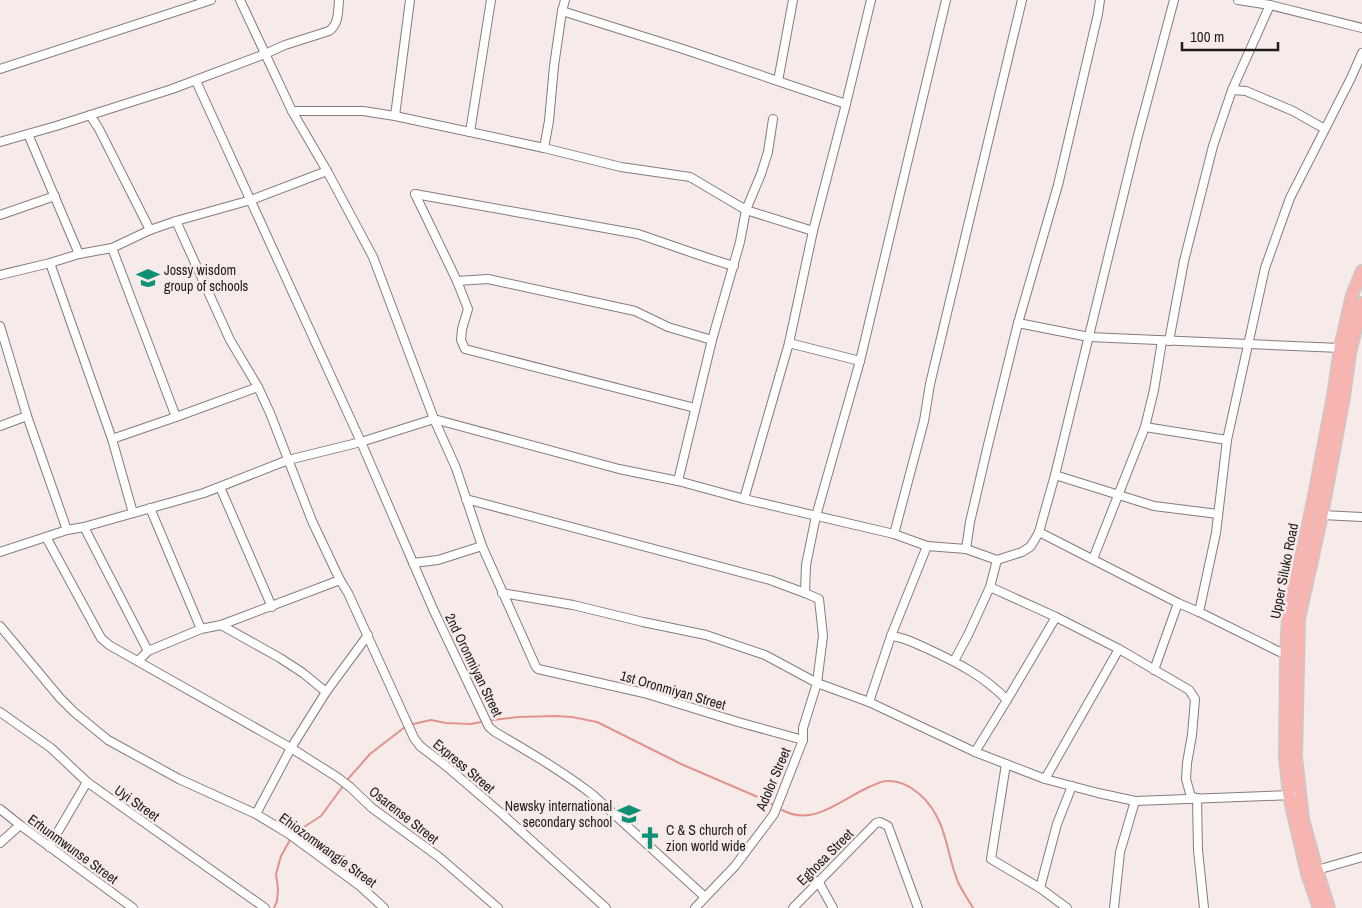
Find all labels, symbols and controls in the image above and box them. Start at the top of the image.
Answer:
scale bar [1182,20,1278,52]
text: 100 m [1190,26,1224,47]
place label: Jossy wisdom group of schools [164,261,248,295]
school or university icon: Jossy wisdom group of schools [135,265,161,291]
street label: Upper Siluko Road [1266,522,1302,620]
street label: 2nd Oronmiyan Street [441,610,507,720]
street label: 1st Oronmiyan Street [618,666,728,714]
street label: Express Street [429,735,499,797]
street label: Adolor Street [751,745,794,814]
street label: Uyi Street [111,781,163,825]
street label: Osarense Street [366,782,442,848]
place label: Newsky international secondary school [505,797,612,831]
school or university icon: Newsky international secondary school [616,801,642,827]
street label: Ehiozomwangie Street [276,809,380,891]
street label: Erhunmwunse Street [24,810,122,888]
place label: C & S church of zion world wide [666,821,747,855]
church icon: C & S church of zion world wide [637,825,663,851]
street label: Eghosa Street [793,825,857,889]

